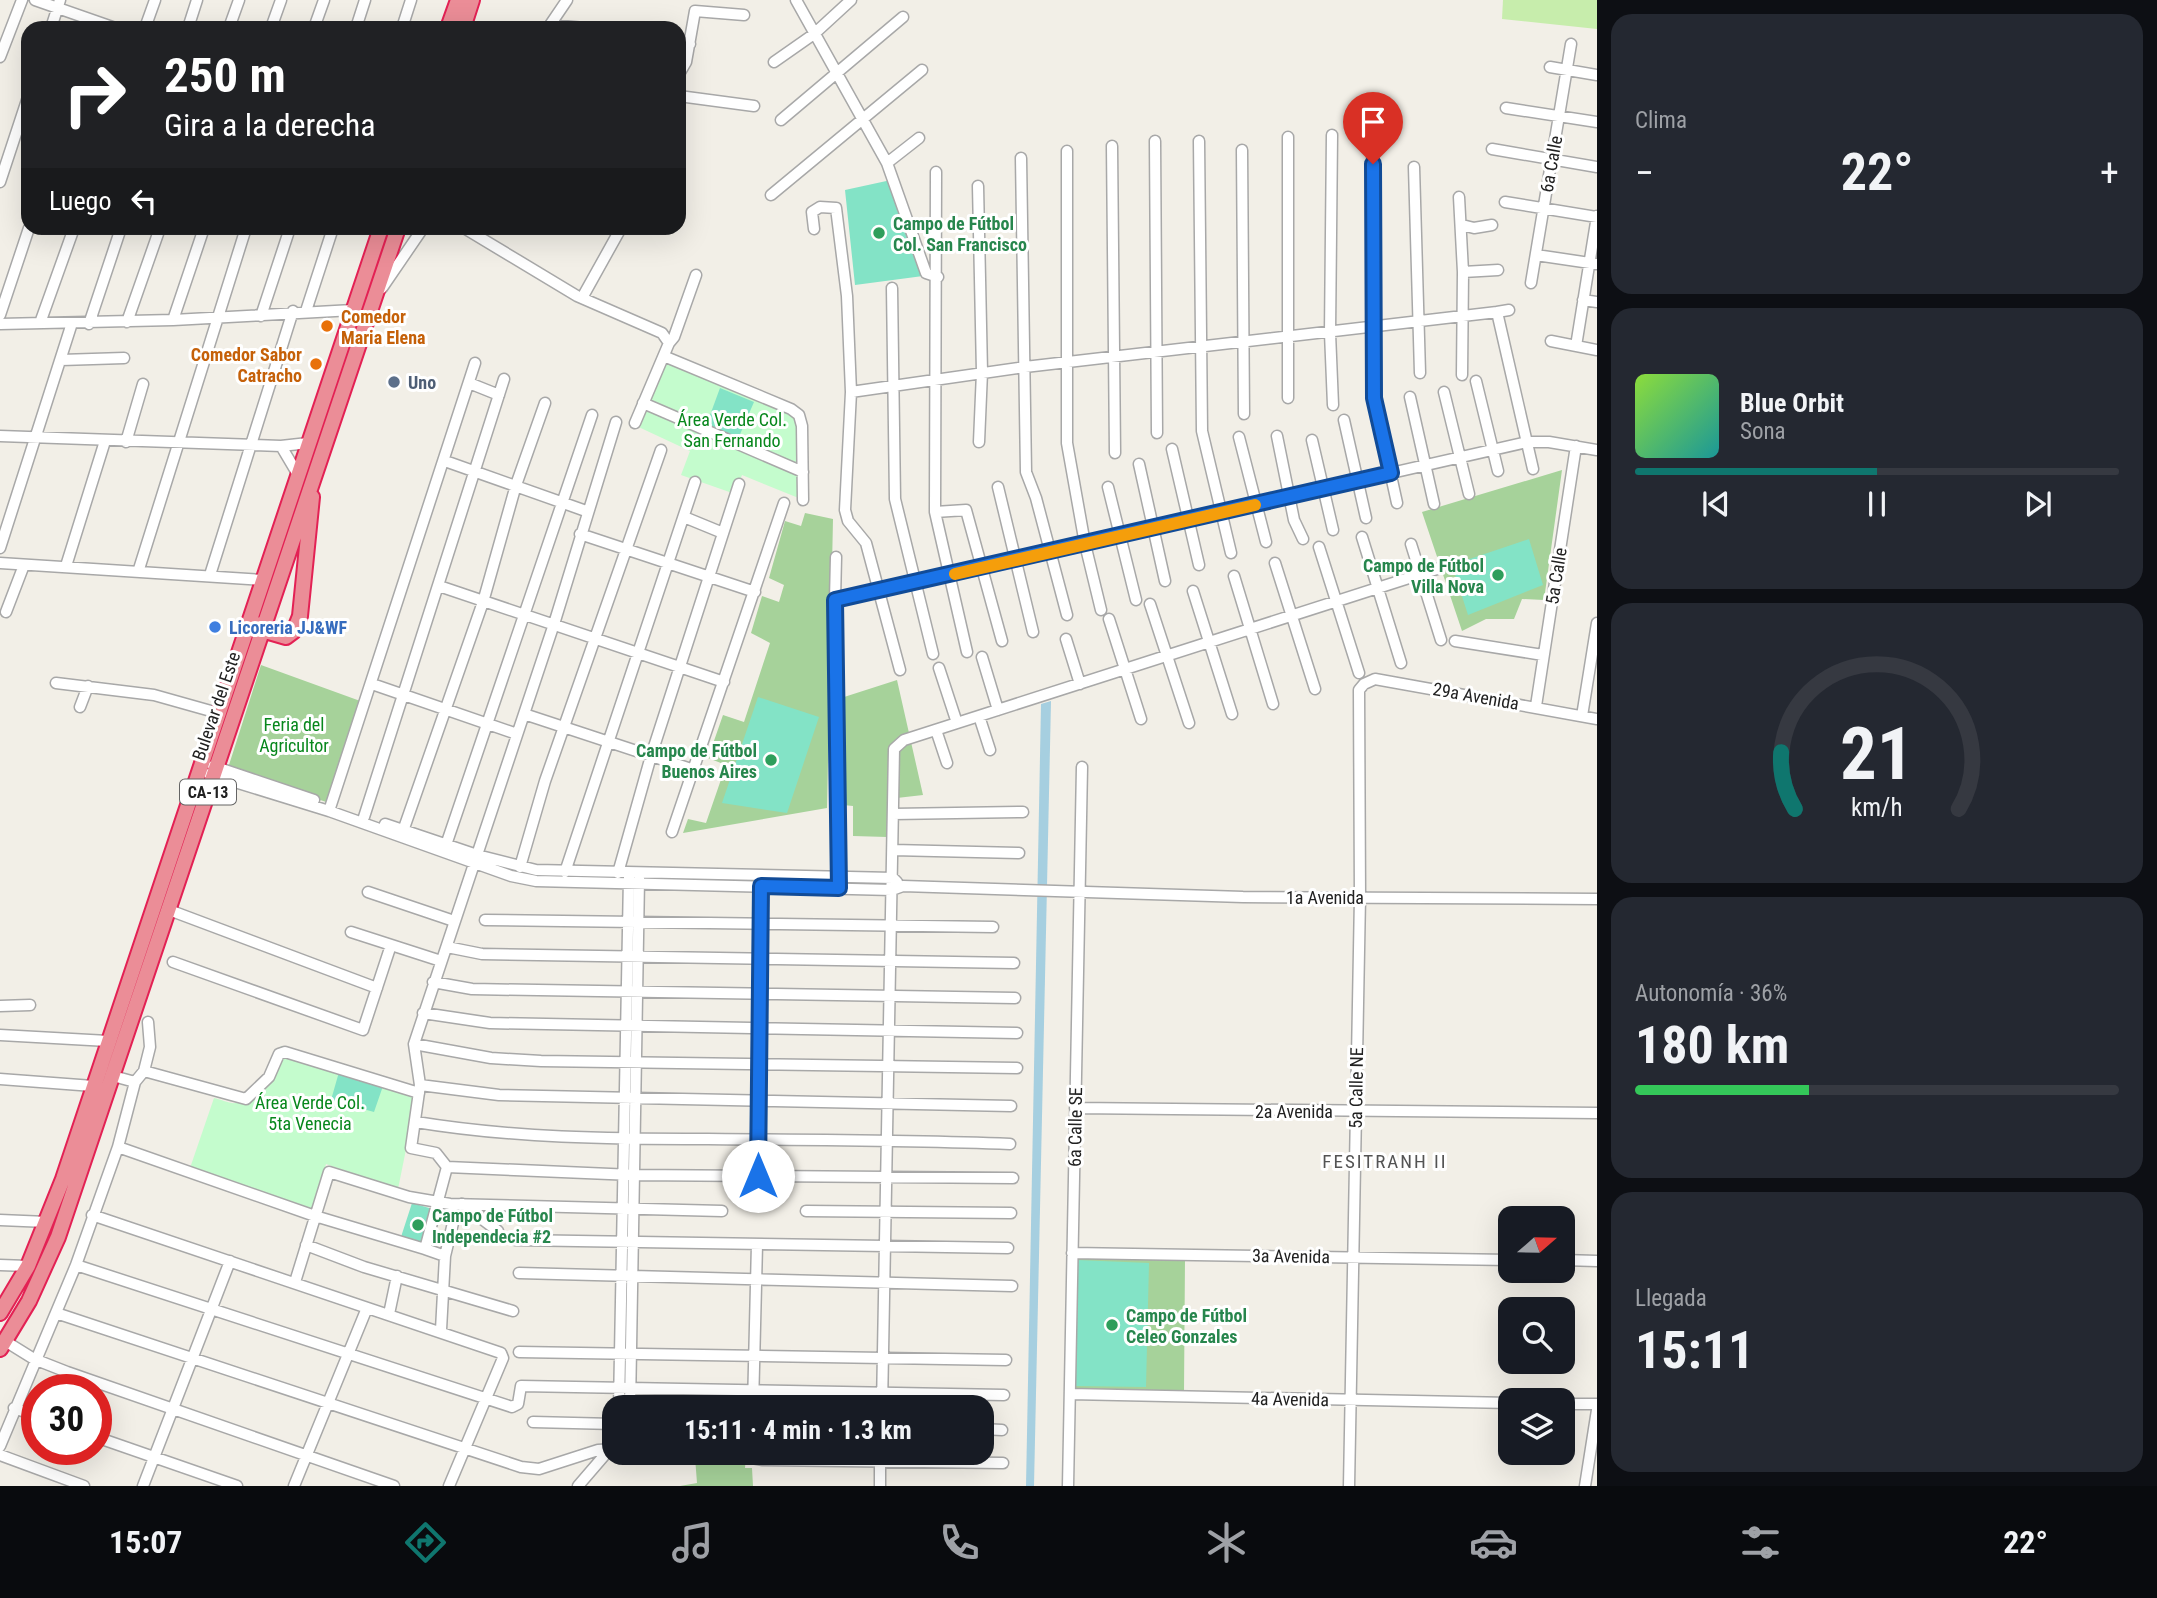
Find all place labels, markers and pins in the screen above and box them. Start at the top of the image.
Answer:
pin [1343,92,1403,164]
place label: Campo de Fútbol Col. San Francisco [893,213,1027,255]
marker: Campo de Fútbol Col. San Francisco [871,225,887,241]
place label: Comedor Maria Elena [341,306,426,348]
marker: Comedor Maria Elena [319,318,335,334]
place label: Comedor Sabor Catracho [191,344,302,386]
marker: Comedor Sabor Catracho [308,356,324,372]
place label: Uno [408,372,436,393]
marker: Uno [386,374,402,390]
place label: Campo de Fútbol Villa Nova [1363,555,1484,597]
marker: Campo de Fútbol Villa Nova [1490,567,1506,583]
place label: Licoreria JJ&WF [229,617,347,638]
marker: Licoreria JJ&WF [207,619,223,635]
place label: Campo de Fútbol Buenos Aires [636,740,757,782]
marker: Campo de Fútbol Buenos Aires [763,752,779,768]
place label: Campo de Fútbol Independecia #2 [432,1205,553,1247]
marker: Campo de Fútbol Independecia #2 [410,1217,426,1233]
place label: Campo de Fútbol Celeo Gonzales [1126,1305,1247,1347]
marker: Campo de Fútbol Celeo Gonzales [1104,1317,1120,1333]

